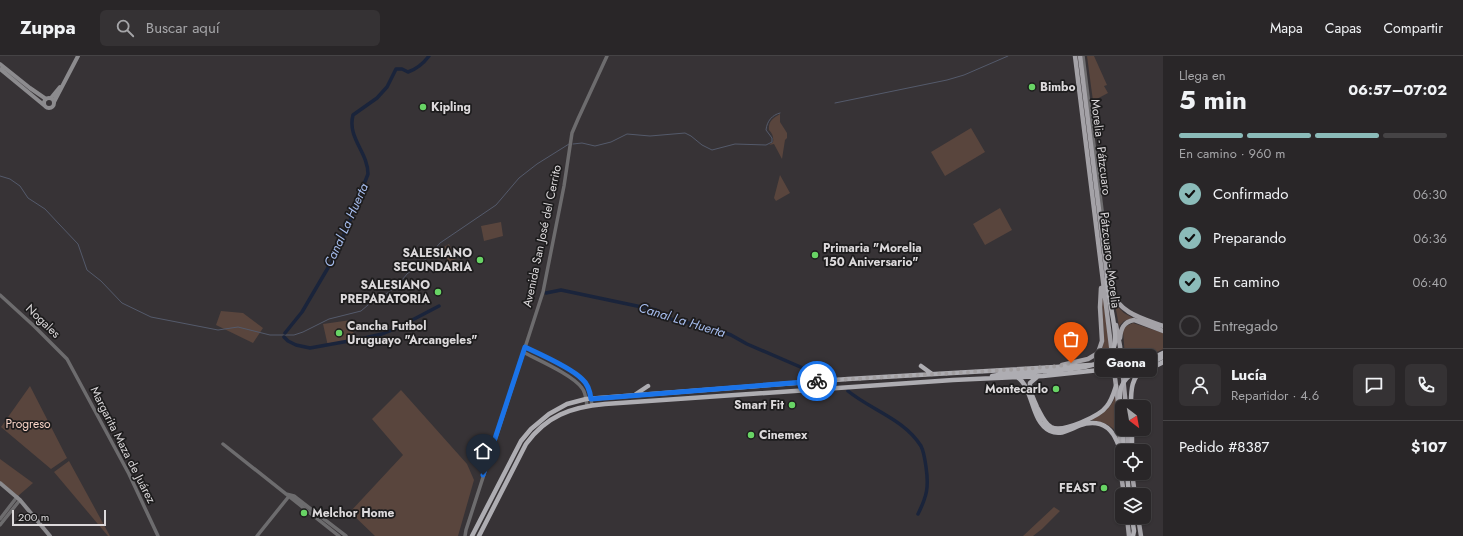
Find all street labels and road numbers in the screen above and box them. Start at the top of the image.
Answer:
street label: Morelia - Pátzcuaro [1086,98,1116,197]
street label: Avenida San José del Cerrito [518,163,566,309]
street label: Pátzcuaro - Morelia [1095,211,1125,309]
street label: Nogales [22,300,65,342]
street label: Margarita Maza de Juárez [86,383,161,507]

